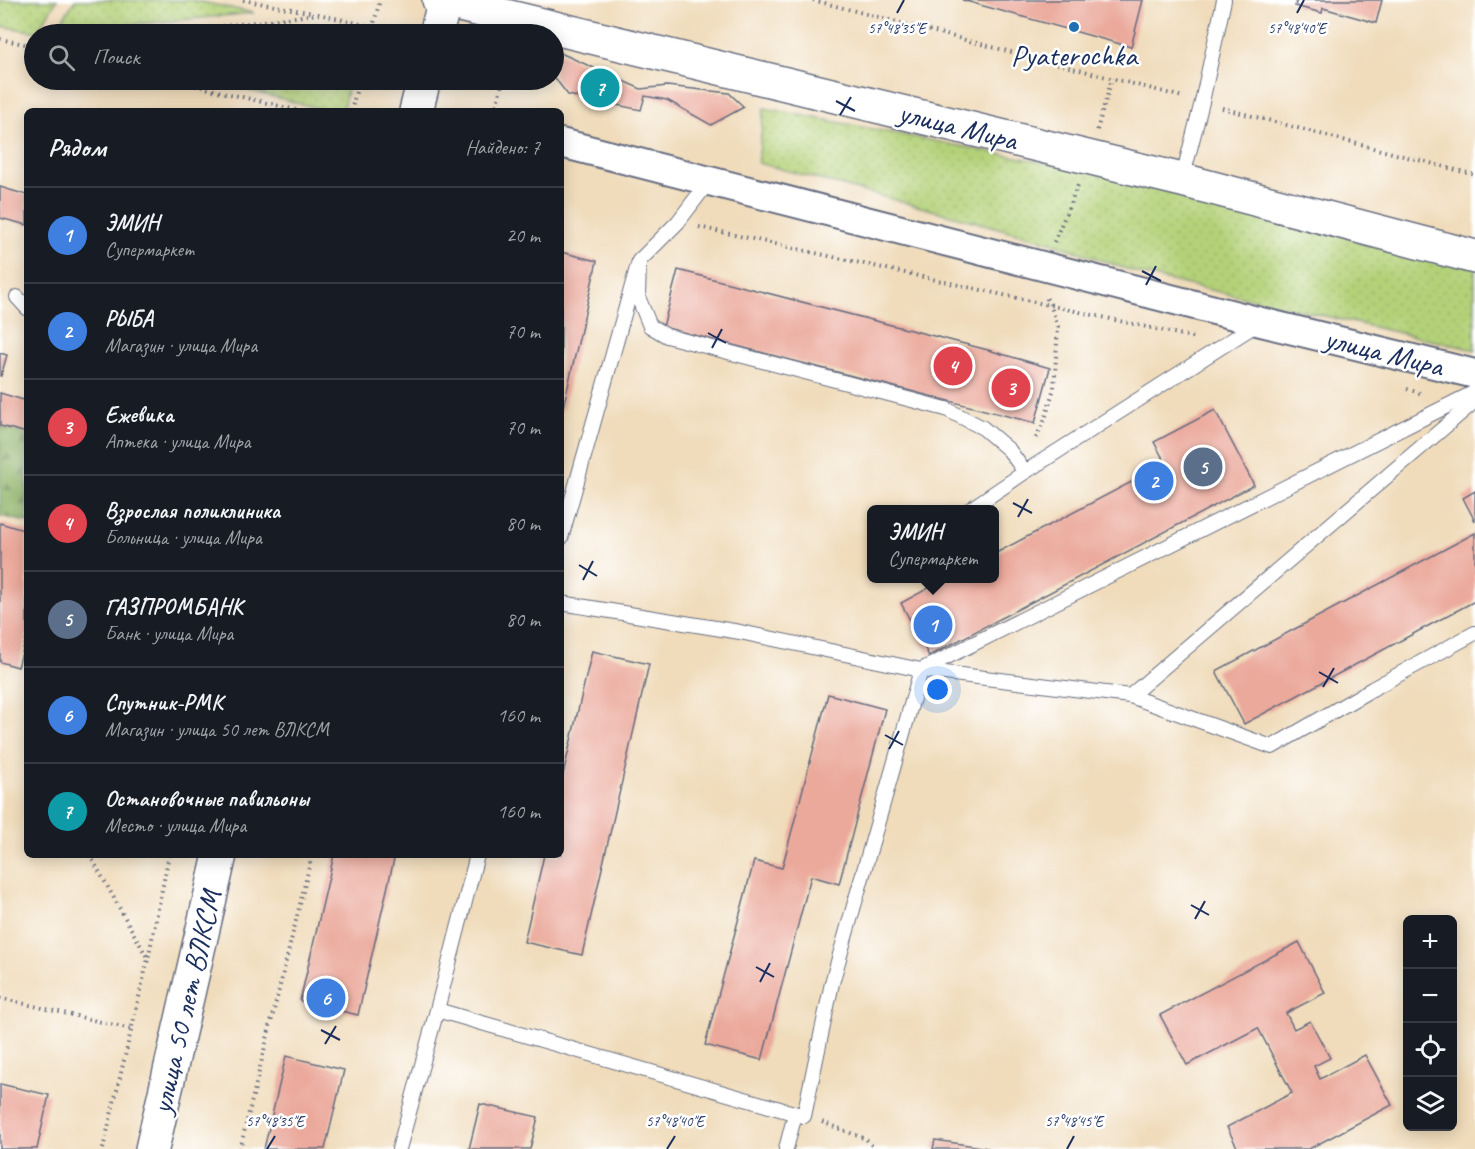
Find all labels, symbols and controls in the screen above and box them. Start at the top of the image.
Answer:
text: 57°48'35"E [868,19,928,38]
text: 57°48'40"E [1268,19,1328,38]
marker: Pyaterochka [1067,20,1081,34]
search box [24,24,564,90]
place label: Pyaterochka [1011,36,1139,74]
icon: search [45,41,78,74]
text: Поиск [93,43,139,71]
pin: 7 [580,66,620,110]
street label: улица Мира [893,92,1023,160]
text: Рядом [48,131,106,164]
text: Найдено: 7 [465,135,540,160]
text: ЭМИН [105,209,160,237]
text: 1 [63,223,72,248]
text: 20 m [506,223,540,248]
text: Супермаркет [105,237,194,262]
text: РЫБА [105,305,153,333]
street label: улица Мира [1319,318,1449,386]
text: 2 [63,319,72,344]
text: 70 m [506,319,540,344]
text: Магазин · улица Мира [105,333,257,358]
pin: 4 [934,344,972,388]
pin: 3 [992,366,1030,410]
text: Ежевика [105,401,173,429]
text: 3 [63,415,72,440]
text: 70 m [506,415,540,440]
text: Аптека · улица Мира [105,429,251,454]
pin: 5 [1184,444,1222,490]
pin: 2 [1134,458,1174,504]
text: Взрослая поликлиника [105,497,280,525]
popup [867,505,999,583]
text: 4 [63,511,72,536]
text: 80 m [506,511,540,536]
text: ЭМИН [888,518,943,546]
text: Больница · улица Мира [105,525,262,550]
text: Супермаркет [888,546,978,571]
text: ГАЗПРОМБАНК [105,593,243,621]
pin: 1 [914,602,952,648]
text: 5 [63,607,72,632]
text: 80 m [506,607,540,632]
text: Банк · улица Мира [105,621,233,646]
your location [923,675,952,704]
text: Спутник-РМК [105,689,223,717]
text: 6 [63,703,72,728]
text: 160 m [497,703,540,728]
text: Магазин · улица 50 лет ВЛКСМ [105,717,329,742]
text: Остановочные павильоны [105,785,309,813]
text: 7 [63,799,72,824]
text: 160 m [497,799,540,824]
text: Место · улица Мира [105,813,246,838]
street label: улица 50 лет ВЛКСМ [141,884,231,1119]
map controls [1403,915,1457,1131]
button: + [1403,915,1457,969]
button: − [1403,969,1457,1023]
pin: 6 [306,976,346,1020]
button: locate [1403,1023,1457,1077]
button: layers [1403,1077,1457,1131]
text: 57°48'35"E [246,1112,306,1131]
text: 57°48'40"E [646,1112,706,1131]
text: 57°48'45"E [1045,1112,1105,1131]

